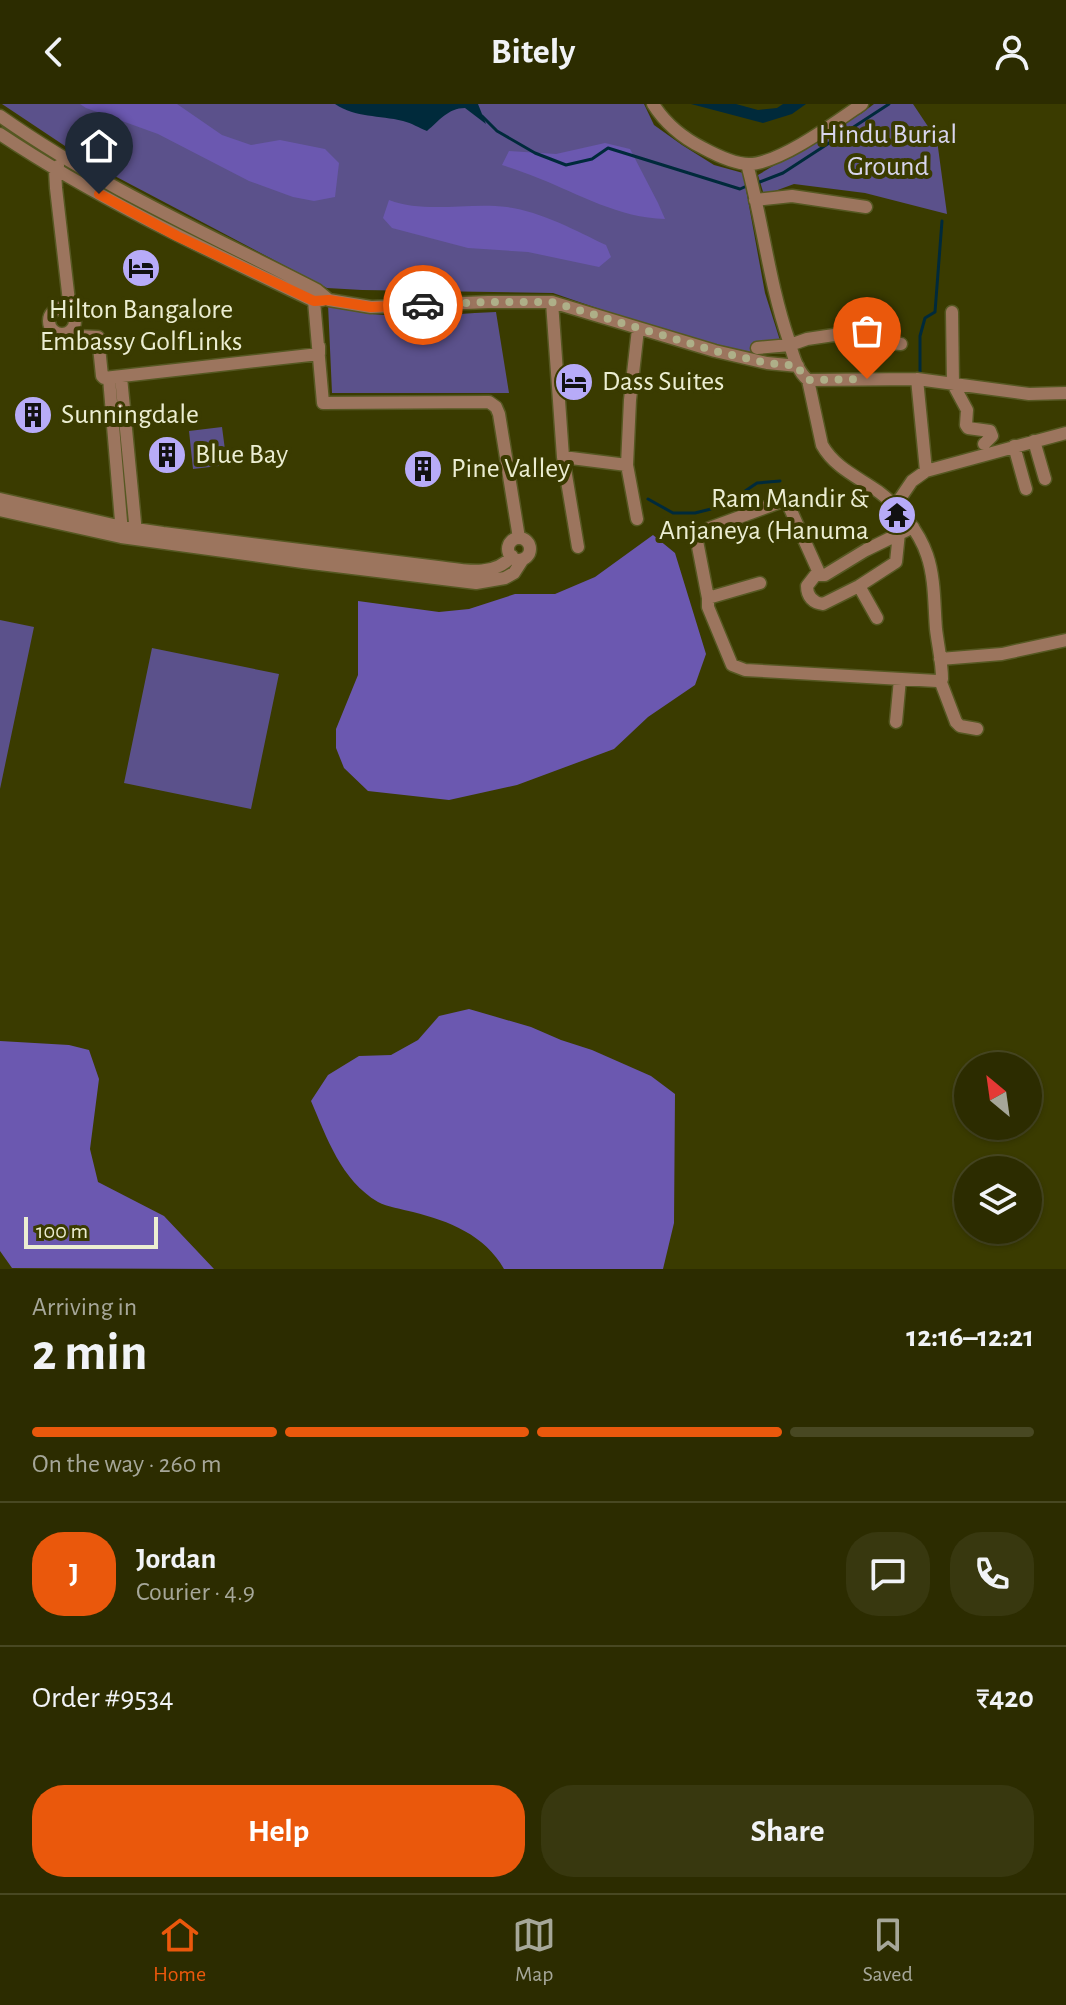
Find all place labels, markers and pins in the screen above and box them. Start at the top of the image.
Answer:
pin [65,112,133,194]
hotel icon: Hilton Bangalore Embassy GolfLinks [120,247,162,289]
place label: Hilton Bangalore Embassy GolfLinks [40,296,242,356]
pin [833,297,901,379]
hotel icon: Dass Suites [553,361,595,403]
place label: Dass Suites [602,368,724,396]
building icon: Sunningdale [12,394,54,436]
place label: Sunningdale [61,401,199,429]
building icon: Blue Bay [146,434,188,476]
place label: Blue Bay [195,441,288,469]
building icon: Pine Valley [402,448,444,490]
place label: Pine Valley [451,455,570,483]
place label: Ram Mandir & Anjaneya (Hanuma [659,485,870,545]
temple icon: Ram Mandir & Anjaneya (Hanuma [876,494,918,536]

